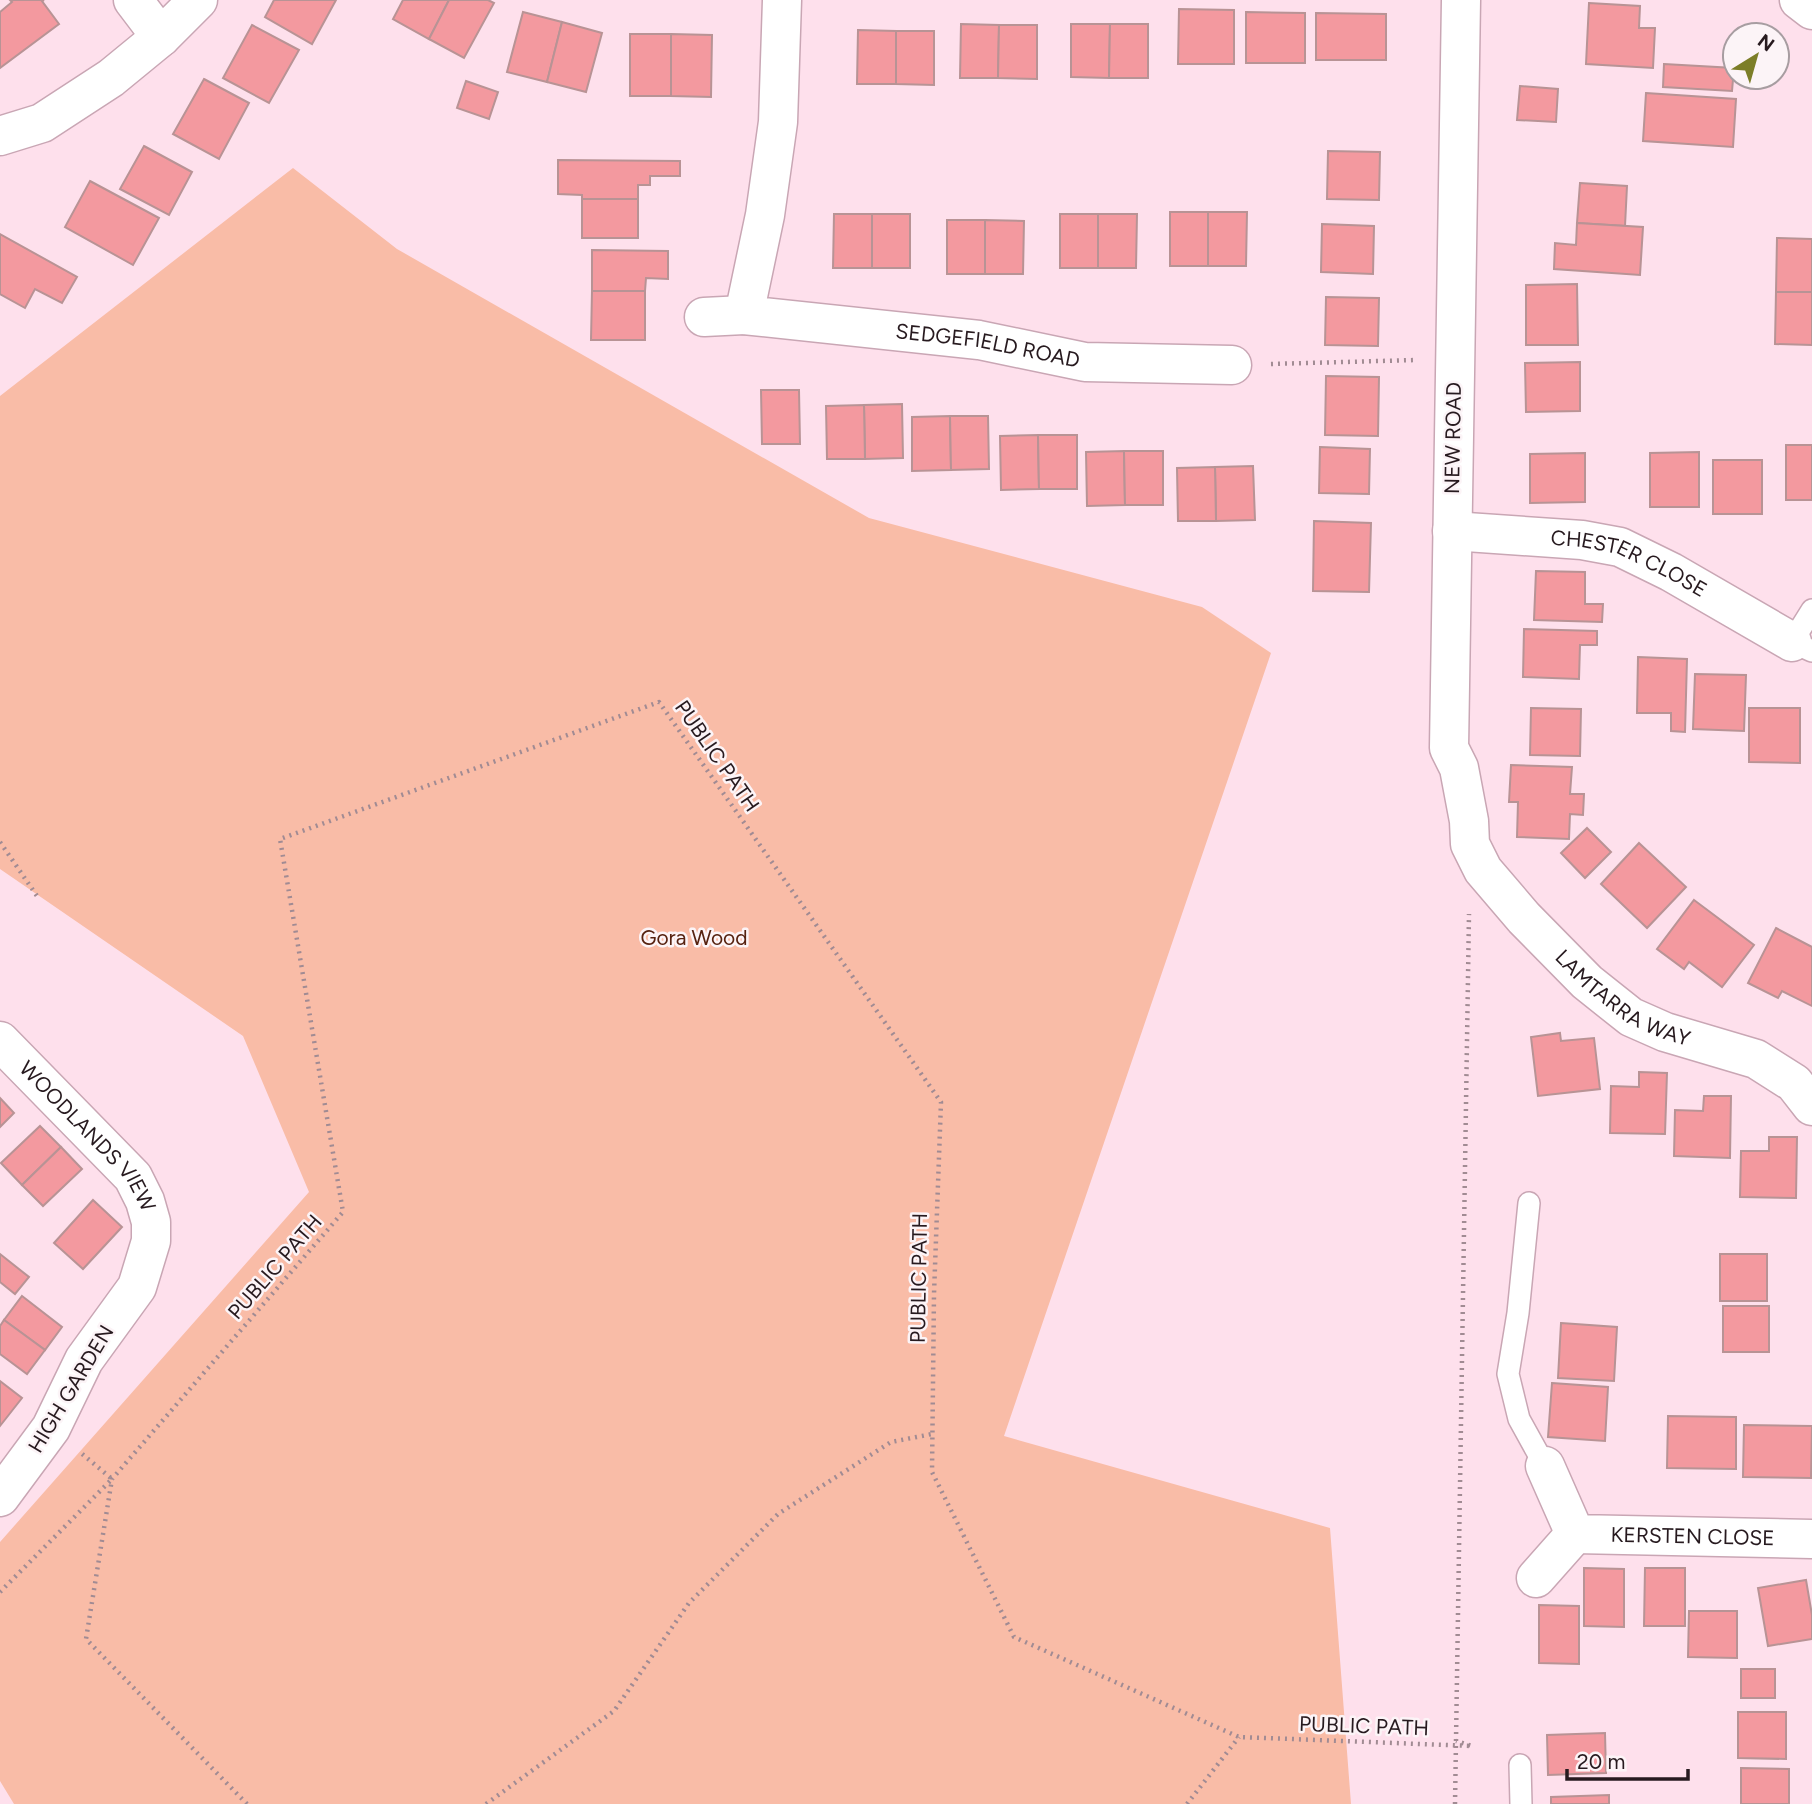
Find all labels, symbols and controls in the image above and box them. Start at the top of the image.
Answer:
north arrow [1721,21,1791,91]
text: N [1753,29,1779,56]
street label: SEDGEFIELD ROAD [895,318,1082,373]
street label: NEW ROAD [1439,382,1466,494]
street label: CHESTER CLOSE [1550,525,1711,602]
street label: PUBLIC PATH [670,695,765,816]
park label: Gora Wood [640,925,748,950]
street label: LAMTARRA WAY [1550,944,1694,1051]
street label: WOODLANDS VIEW [14,1055,161,1215]
street label: PUBLIC PATH [222,1209,327,1324]
street label: PUBLIC PATH [905,1213,932,1343]
street label: HIGH GARDEN [23,1320,119,1457]
street label: KERSTEN CLOSE [1610,1522,1775,1550]
street label: PUBLIC PATH [1298,1711,1430,1740]
scale bar [1567,1738,1688,1782]
text: 20 m [1577,1749,1625,1774]

